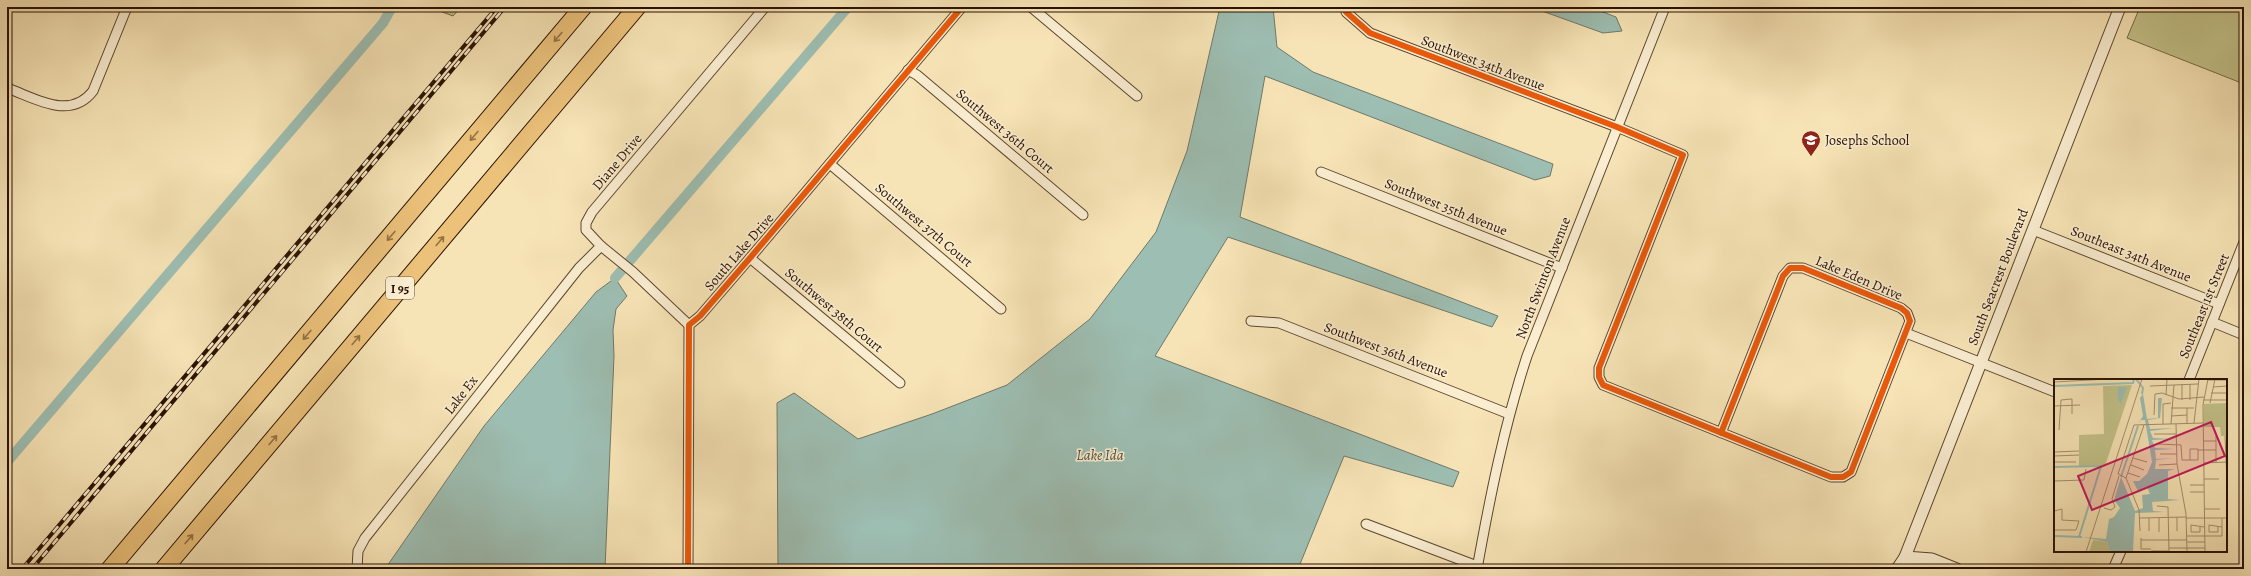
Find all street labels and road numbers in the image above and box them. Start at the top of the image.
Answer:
street label: Southwest 34th Avenue [1418,31,1548,95]
street label: Southwest 36th Court [952,84,1058,178]
street label: Diane Drive [588,130,646,194]
street label: Southwest 35th Avenue [1382,174,1510,240]
street label: Southwest 37th Court [871,178,977,272]
street label: South Seacrest Boulevard [1963,206,2033,348]
street label: South Lake Drive [700,209,778,295]
street label: North Swinton Avenue [1511,214,1575,342]
street label: Southeast 34th Avenue [2068,221,2194,287]
street label: Southeast 1st Street [2174,250,2234,361]
street label: Lake Eden Drive [1813,251,1905,305]
street label: Southwest 38th Court [781,263,887,357]
road number: I 95 [386,277,414,299]
street label: Southwest 36th Avenue [1321,318,1451,382]
street label: Lake Ex [440,371,482,418]

